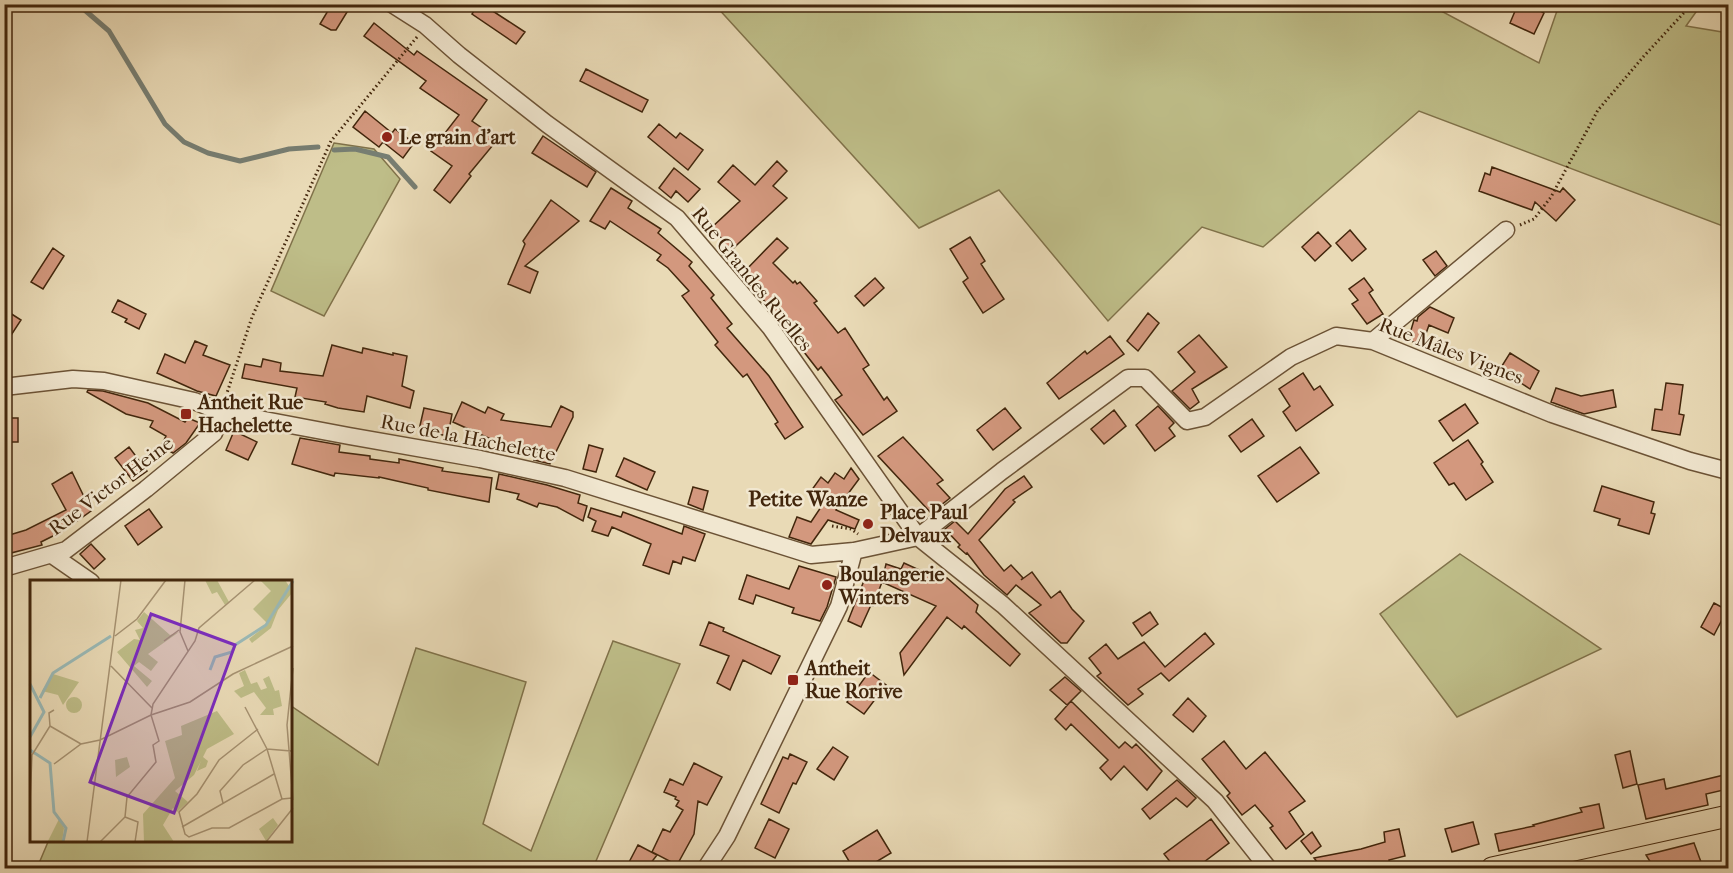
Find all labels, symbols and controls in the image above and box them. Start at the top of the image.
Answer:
place label: Le grain d'art [399,126,517,149]
marker: Le grain d'art [380,130,394,144]
street label: Rue Grandes Ruelles [687,202,817,356]
street label: Rue Mâles Vignes [1376,313,1526,389]
place label: Antheit Rue Hachelette [196,391,303,437]
marker: Antheit Rue Hachelette [179,407,193,421]
street label: Rue de la Hachelette [378,410,558,466]
street label: Rue Victor Heine [44,432,178,540]
district label: Petite Wanze [748,487,868,511]
place label: Place Paul Delvaux [880,501,968,547]
marker: Place Paul Delvaux [861,517,875,531]
place label: Boulangerie Winters [838,563,945,609]
marker: Boulangerie Winters [820,578,834,592]
inset map [30,580,292,843]
place label: Antheit Rue Rorive [803,657,903,703]
marker: Antheit Rue Rorive [786,673,800,687]

